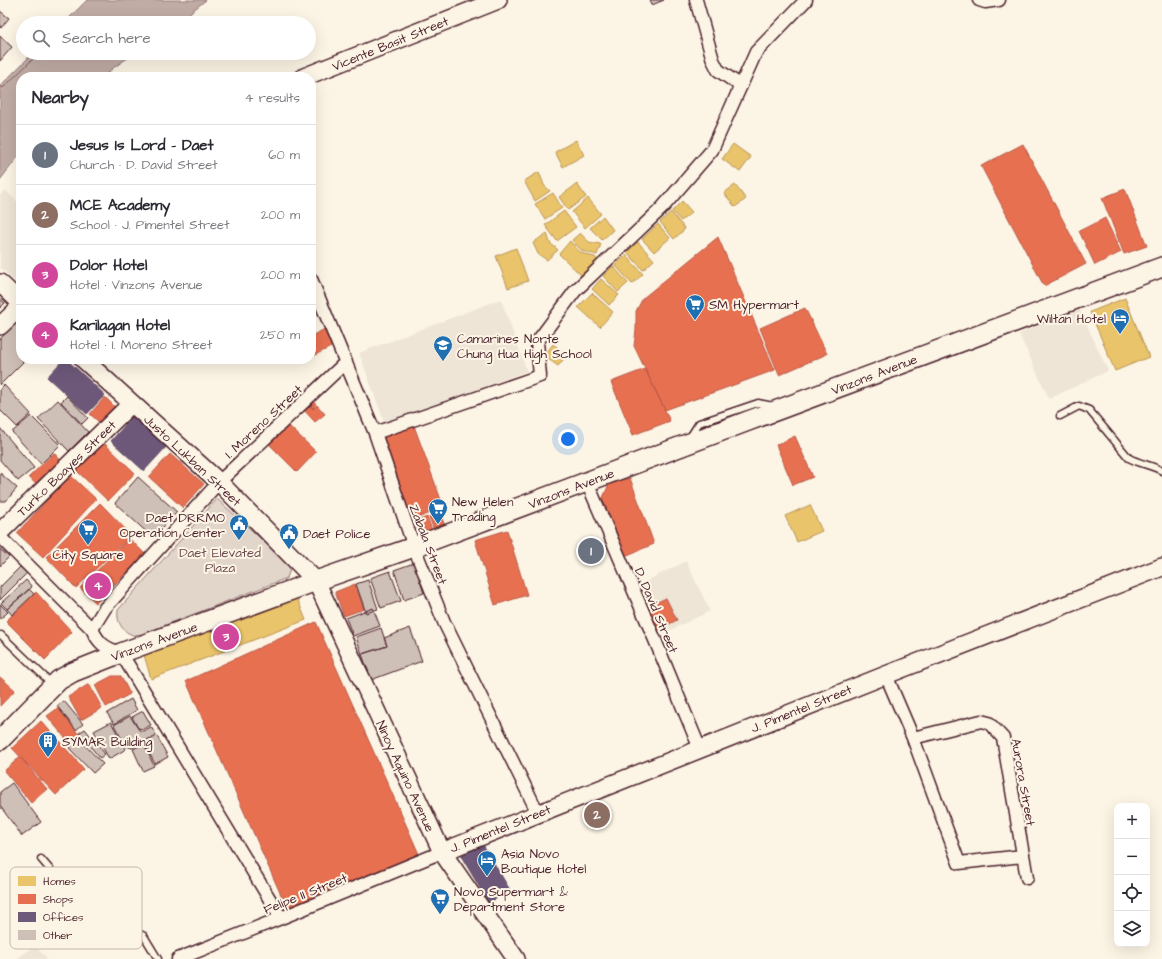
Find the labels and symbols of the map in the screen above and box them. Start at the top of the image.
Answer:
street label: Vicente Basit Street [329,12,452,76]
supermarket icon: SM Hypermart [684,293,706,321]
place label: SM Hypermart [709,296,800,315]
hotel icon: Wiltan Hotel [1109,307,1131,335]
place label: Wiltan Hotel [1037,310,1106,328]
place label: Camarines Norte Chung Hua High School [457,330,592,364]
school or university icon: Camarines Norte Chung Hua High School [432,334,454,362]
street label: Vinzons Avenue [829,350,920,400]
street label: I. Moreno Street [221,380,307,463]
street label: Justo Lukban Street [140,411,245,511]
street label: Turko Boayes Street [13,416,121,522]
your location [558,429,578,449]
street label: Vinzons Avenue [526,464,617,514]
place label: New Helen Trading [452,493,514,527]
supermarket icon: New Helen Trading [427,497,449,525]
street label: Zabala Street [404,502,452,588]
place label: Daet DRRMO Operation Center [120,509,225,542]
public building icon: Daet DRRMO Operation Center [228,513,250,541]
supermarket icon: City Square [77,518,99,546]
public building icon: Daet Police [278,522,300,550]
place label: Daet Police [303,525,370,543]
pin: 1 [578,536,604,566]
park label: Daet Elevated Plaza [179,544,261,577]
place label: City Square [52,546,124,565]
street label: D. David Street [630,565,682,657]
pin: 4 [85,571,111,601]
street label: Vinzons Avenue [109,618,200,666]
pin: 3 [213,622,239,652]
street label: J. Pimentel Street [748,680,855,737]
street label: Ninoy Aquino Avenue [370,718,439,836]
building icon: SYMAR Building [37,730,59,758]
place label: SYMAR Building [62,733,153,752]
street label: Aurora Street [1006,737,1040,828]
street label: J. Pimentel Street [447,800,554,857]
pin: 2 [584,800,610,830]
place label: Asia Novo Boutique Hotel [501,845,586,878]
hotel icon: Asia Novo Boutique Hotel [476,849,498,877]
legend [10,867,142,949]
street label: Felipe II Street [261,869,351,919]
text: Homes [43,874,76,889]
place label: Novo Supermart & Department Store [454,883,568,916]
supermarket icon: Novo Supermart & Department Store [429,887,451,915]
text: Shops [43,892,74,907]
text: Offices [43,910,84,925]
text: Other [43,928,72,943]

